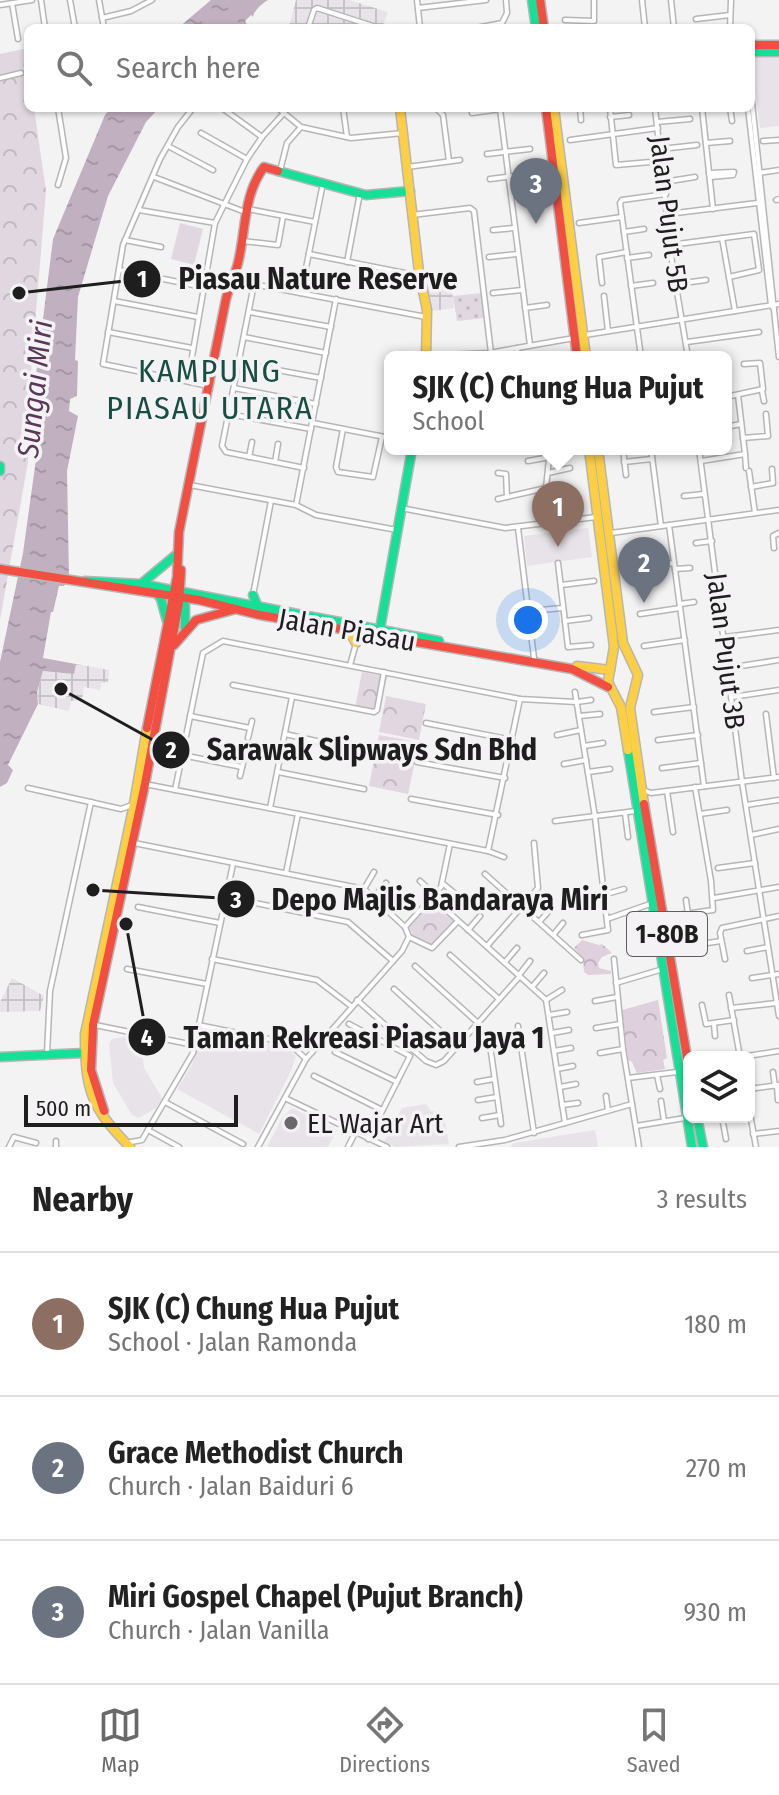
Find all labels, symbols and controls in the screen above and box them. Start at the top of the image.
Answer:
search box [24,24,755,112]
icon: search [52,46,96,90]
text: Search here [116,50,261,86]
street label: Jalan Pujut 5B [643,134,695,294]
pin: 3 [510,158,562,224]
callout: Piasau Nature Reserve [122,252,473,306]
text: Piasau Nature Reserve [178,261,458,297]
text: 1 [137,265,147,293]
water label: Sungai Miri [10,318,60,461]
popup [384,351,732,455]
district label: KAMPUNG PIASAU UTARA [106,352,314,427]
text: SJK (C) Chung Hua Pujut [412,370,704,406]
text: School [412,406,484,437]
pin: 1 [532,481,584,547]
pin: 2 [618,537,670,603]
street label: Jalan Pujut 3B [700,571,752,731]
your location [508,600,548,640]
street label: Jalan Piasau [276,602,418,658]
callout: Sarawak Slipways Sdn Bhd [151,723,554,777]
text: Sarawak Slipways Sdn Bhd [207,732,537,768]
text: 2 [164,736,177,764]
callout: Depo Majlis Bandaraya Miri [216,872,625,926]
text: Depo Majlis Bandaraya Miri [271,882,609,918]
text: 3 [229,886,242,914]
road number: 1-80B [627,912,707,956]
callout: Taman Rekreasi Piasau Jaya 1 [127,1010,560,1064]
text: Taman Rekreasi Piasau Jaya 1 [183,1020,545,1056]
text: 4 [141,1024,153,1052]
map controls [683,1051,755,1123]
button: layers [683,1051,755,1123]
scale bar [24,1091,238,1127]
text: 500 m [36,1095,91,1122]
place label: EL Wajar Art [307,1107,444,1140]
marker: EL Wajar Art [282,1114,300,1132]
text: Nearby [32,1179,133,1220]
text: 3 results [657,1184,747,1215]
text: SJK (C) Chung Hua Pujut [108,1291,399,1327]
text: 1 [53,1309,64,1340]
text: 180 m [684,1309,747,1340]
text: School · Jalan Ramonda [108,1327,357,1358]
text: Grace Methodist Church [108,1435,403,1471]
text: 2 [52,1453,64,1484]
text: 270 m [686,1453,747,1484]
text: Church · Jalan Baiduri 6 [108,1471,354,1502]
text: Miri Gospel Chapel (Pujut Branch) [108,1579,523,1615]
text: 3 [52,1597,64,1628]
text: 930 m [684,1597,747,1628]
text: Church · Jalan Vanilla [108,1615,330,1646]
tab: Map [98,1703,142,1778]
tab: Directions [339,1703,430,1778]
tab: Saved [627,1703,681,1778]

